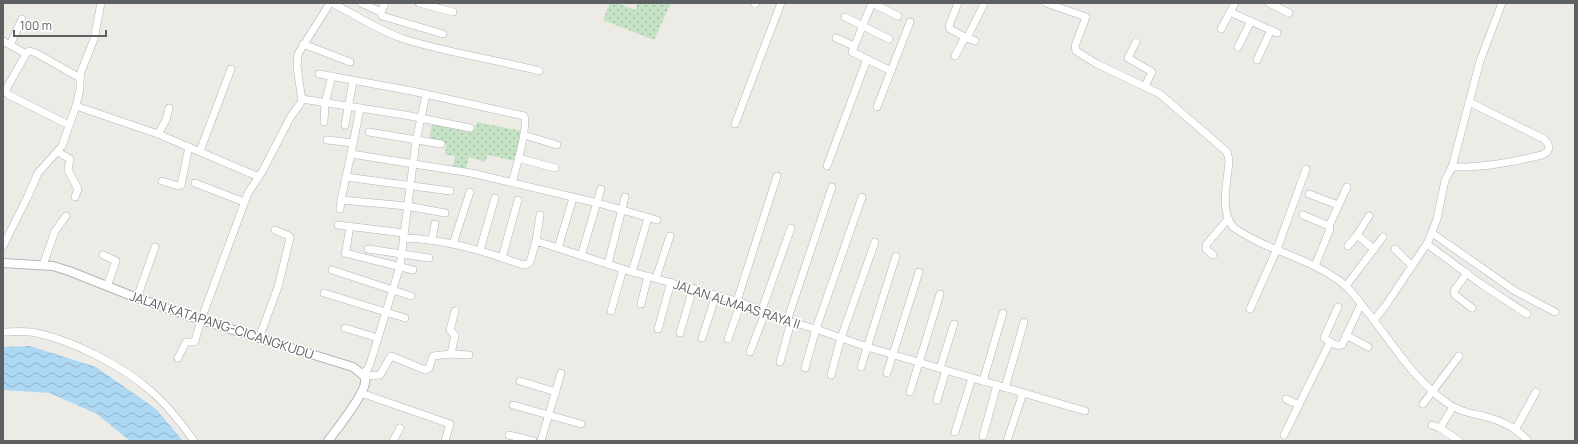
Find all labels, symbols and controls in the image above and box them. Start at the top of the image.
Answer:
scale bar [14,12,106,38]
text: 100 m [20,17,52,34]
street label: JALAN ALMAAS RAYA II [671,275,803,333]
street label: JALAN KATAPANG-CICANGKUDU [128,287,316,363]

